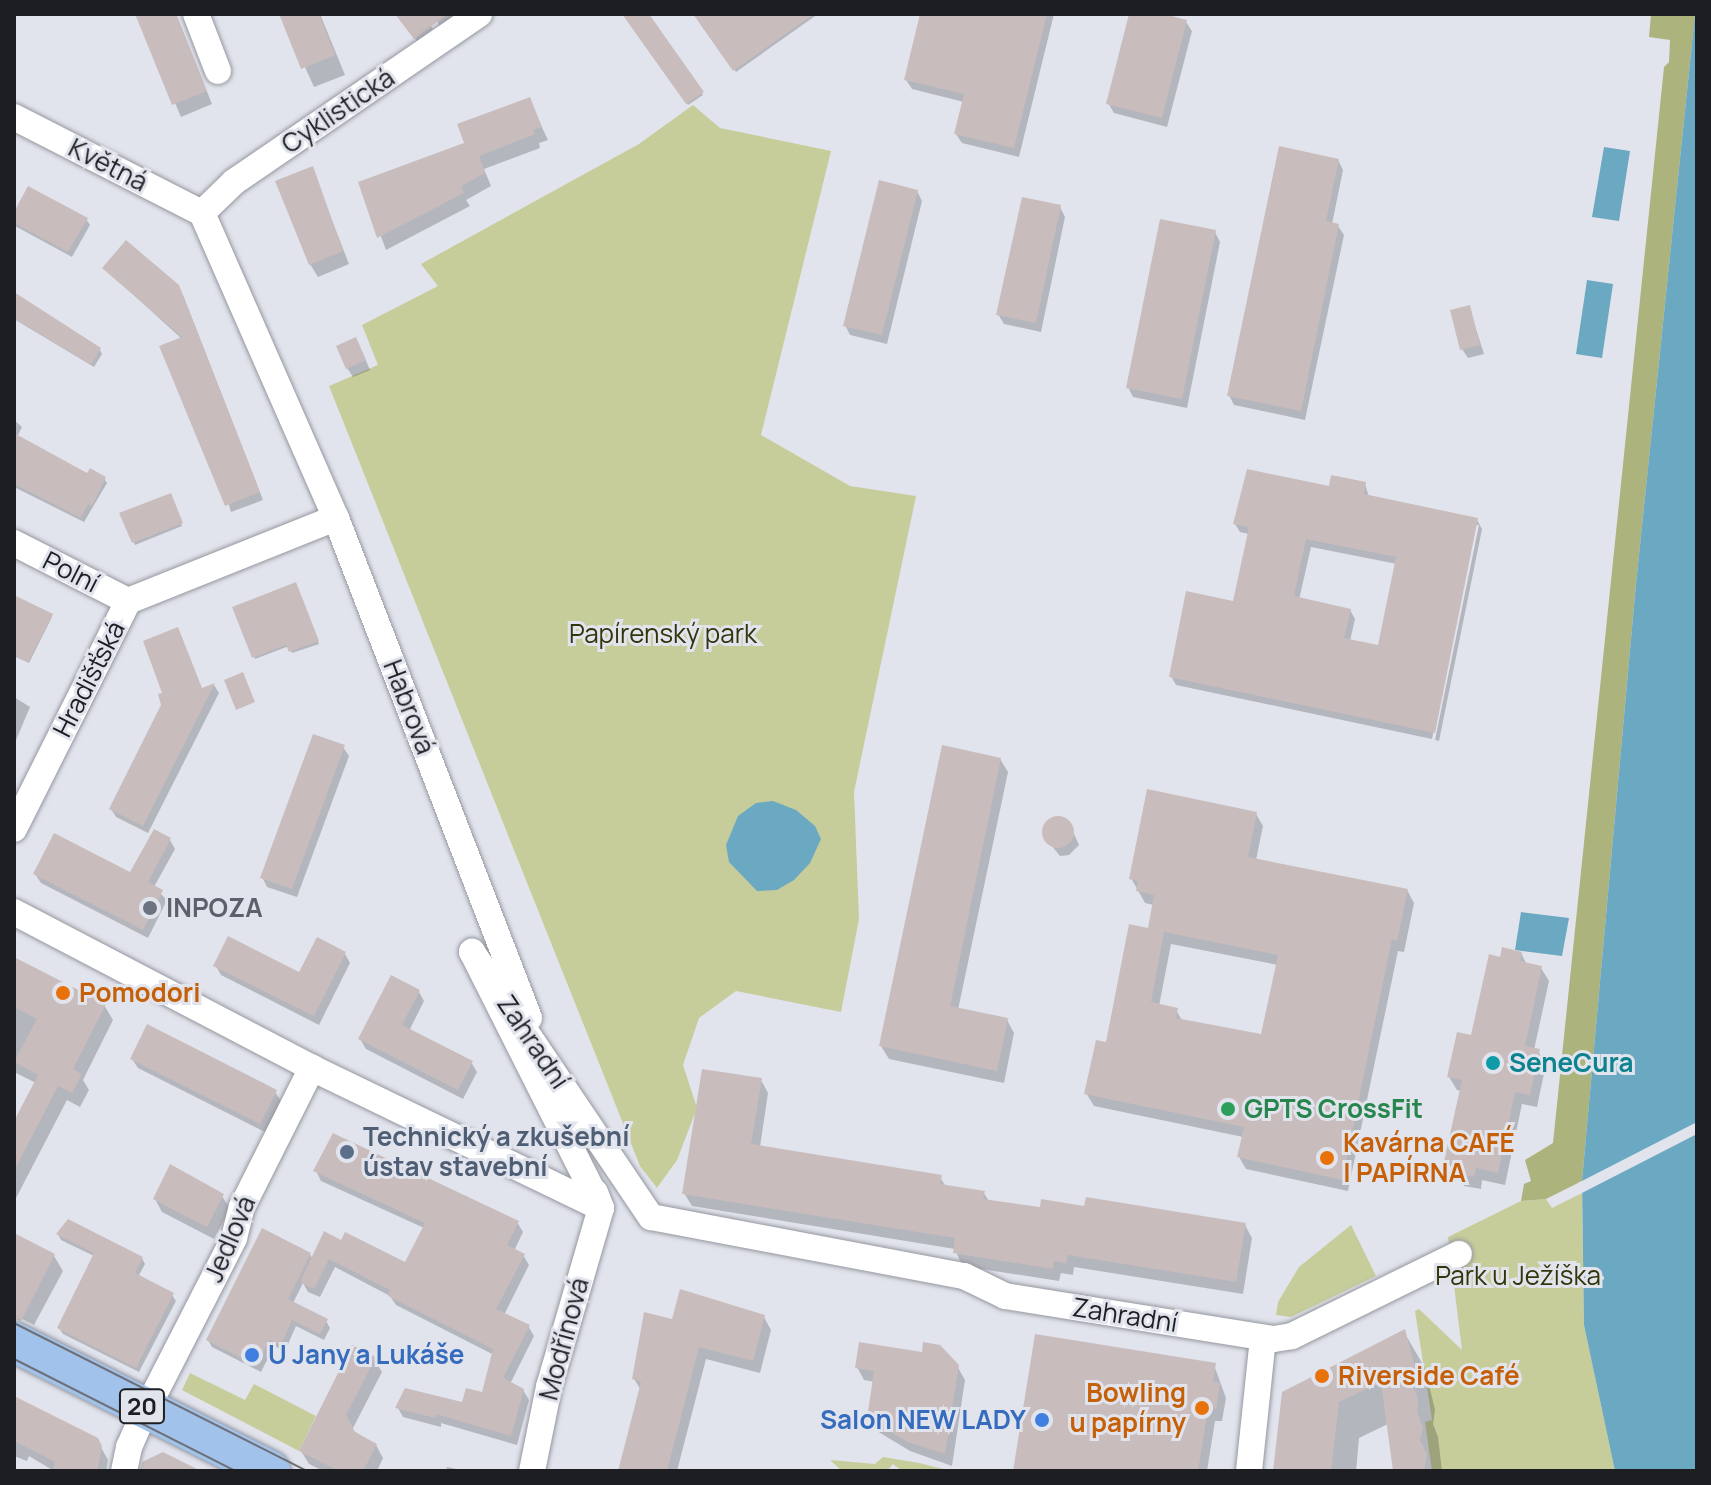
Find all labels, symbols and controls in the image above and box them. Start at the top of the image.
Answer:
street label: Cyklistická [276,62,400,160]
street label: Květná [63,132,153,198]
street label: Polní [38,545,104,599]
street label: Hradišťská [47,616,131,742]
park label: Papírenský park [569,618,757,650]
street label: Habrová [377,655,441,759]
place label: INPOZA [166,892,263,924]
marker: INPOZA [141,899,159,917]
place label: Pomodori [79,977,200,1009]
marker: Pomodori [54,984,72,1002]
street label: Zahradní [490,989,576,1095]
place label: SeneCura [1509,1047,1634,1079]
marker: SeneCura [1484,1054,1502,1072]
place label: GPTS CrossFit [1244,1093,1423,1125]
marker: GPTS CrossFit [1219,1100,1237,1118]
place label: Technický a zkušební ústav stavební [363,1121,629,1182]
place label: Kavárna CAFÉ | PAPÍRNA [1343,1127,1515,1188]
marker: Technický a zkušební ústav stavební [338,1143,356,1161]
marker: Kavárna CAFÉ | PAPÍRNA [1318,1149,1336,1167]
street label: Jedlová [198,1191,262,1287]
park label: Park u Ježíška [1435,1260,1601,1292]
street label: Modřínová [533,1275,595,1403]
street label: Zahradní [1070,1291,1180,1339]
place label: U Jany a Lukáše [268,1339,464,1371]
marker: U Jany a Lukáše [243,1346,261,1364]
place label: Riverside Café [1338,1360,1520,1392]
marker: Riverside Café [1313,1367,1331,1385]
place label: Bowling u papírny [1070,1377,1186,1438]
road number: 20 [118,1386,166,1426]
marker: Bowling u papírny [1193,1399,1211,1417]
place label: Salon NEW LADY [820,1404,1026,1436]
marker: Salon NEW LADY [1033,1411,1051,1429]

